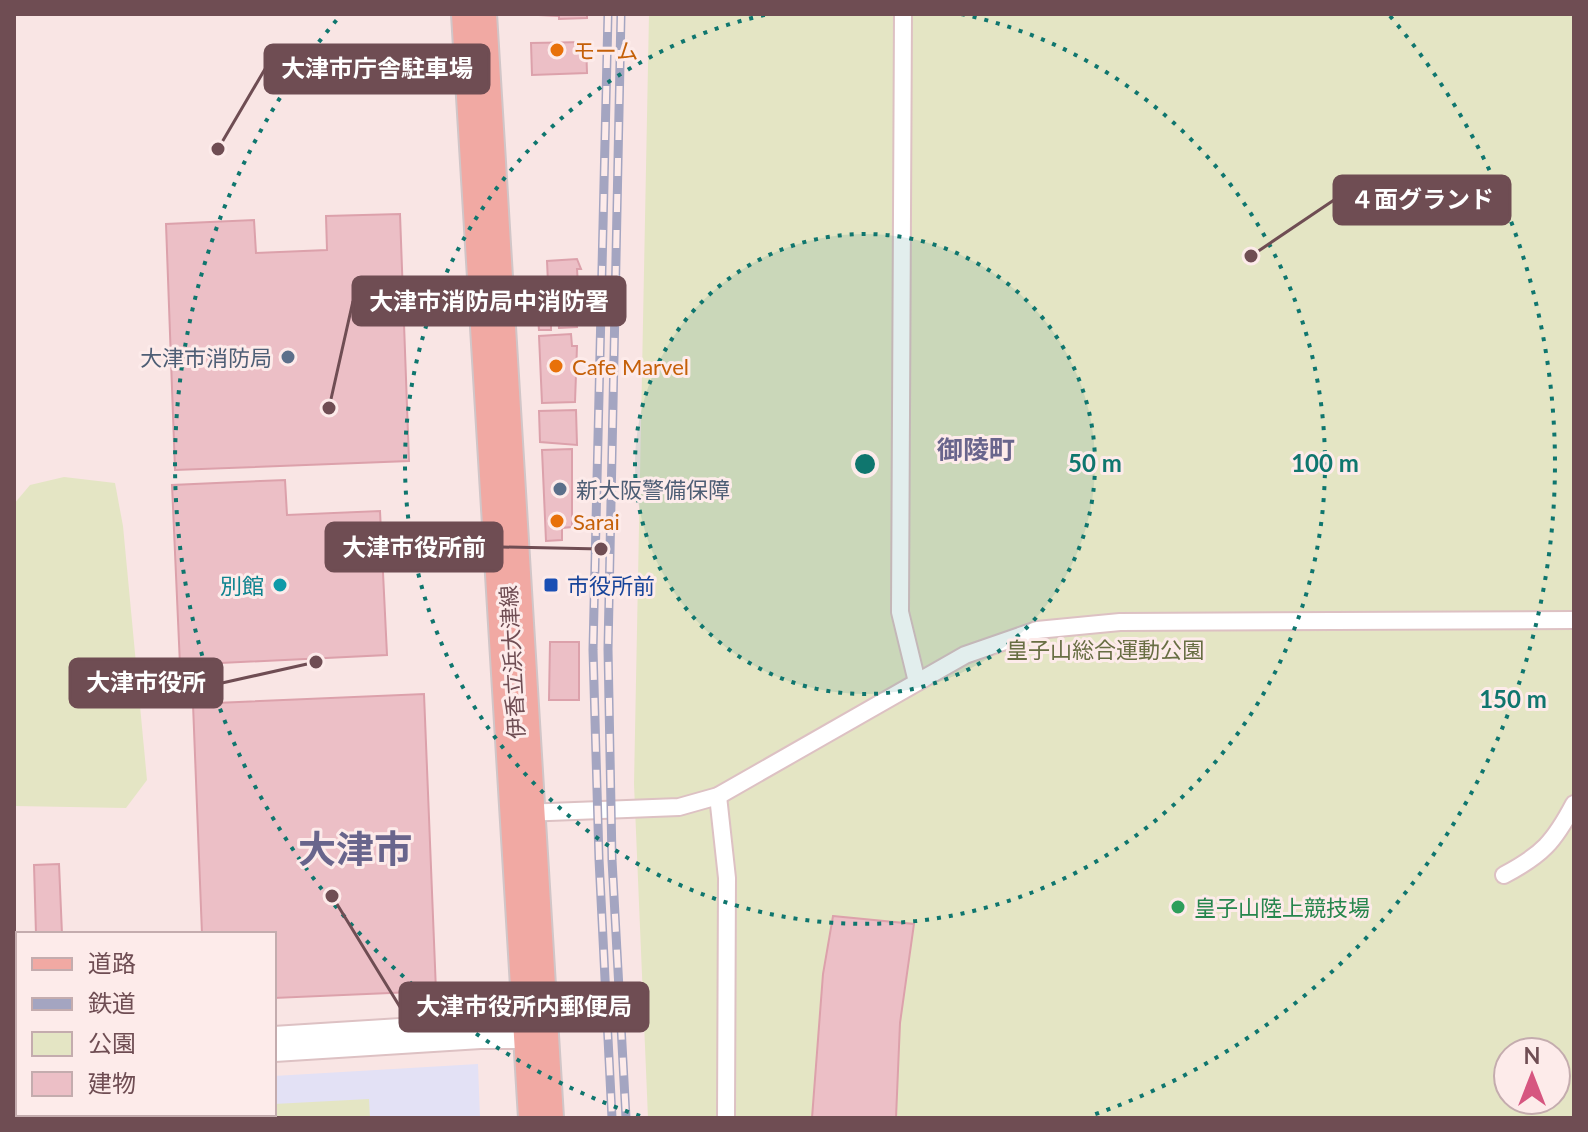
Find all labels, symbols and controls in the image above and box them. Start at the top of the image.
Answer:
place label: モーム [573,37,638,64]
marker: モーム [548,41,566,59]
callout: 大津市庁舎駐車場 [265,45,489,93]
text: 大津市庁舎駐車場 [281,53,473,82]
callout: ４面グランド [1334,176,1510,224]
text: ４面グランド [1350,184,1494,213]
callout: 大津市消防局中消防署 [353,277,625,325]
text: 大津市消防局中消防署 [369,286,609,315]
place label: 大津市消防局 [140,344,272,371]
marker: 大津市消防局 [279,348,297,366]
place label: Cafe Marvel [572,353,689,380]
marker: Cafe Marvel [547,357,565,375]
district label: 御陵町 [937,433,1015,465]
text: 50 m [1068,448,1122,477]
text: 100 m [1291,448,1359,477]
centre of rings [851,450,879,478]
place label: 新大阪警備保障 [576,476,730,503]
marker: 新大阪警備保障 [551,480,569,498]
place label: Sarai [573,508,620,535]
marker: Sarai [548,512,566,530]
callout: 大津市役所前 [326,523,502,571]
text: 大津市役所前 [342,532,486,561]
place label: 別館 [220,572,264,599]
place label: 市役所前 [567,572,655,599]
marker: 別館 [271,576,289,594]
marker: 市役所前 [542,576,560,594]
street label: 伊香立浜大津線 [494,584,530,740]
park label: 皇子山総合運動公園 [1006,636,1204,663]
callout: 大津市役所 [70,659,222,707]
text: 大津市役所 [86,667,206,696]
text: 150 m [1479,684,1547,713]
district label: 大津市 [298,825,412,871]
place label: 皇子山陸上競技場 [1194,894,1370,921]
marker: 皇子山陸上競技場 [1169,898,1187,916]
legend [16,932,276,1116]
text: 道路 [88,948,136,977]
callout: 大津市役所内郵便局 [400,983,648,1031]
text: 鉄道 [88,988,136,1017]
text: 大津市役所内郵便局 [416,991,632,1020]
text: 公園 [88,1028,136,1057]
north arrow [1492,1036,1572,1116]
text: N [1524,1042,1540,1069]
text: 建物 [88,1068,136,1097]

